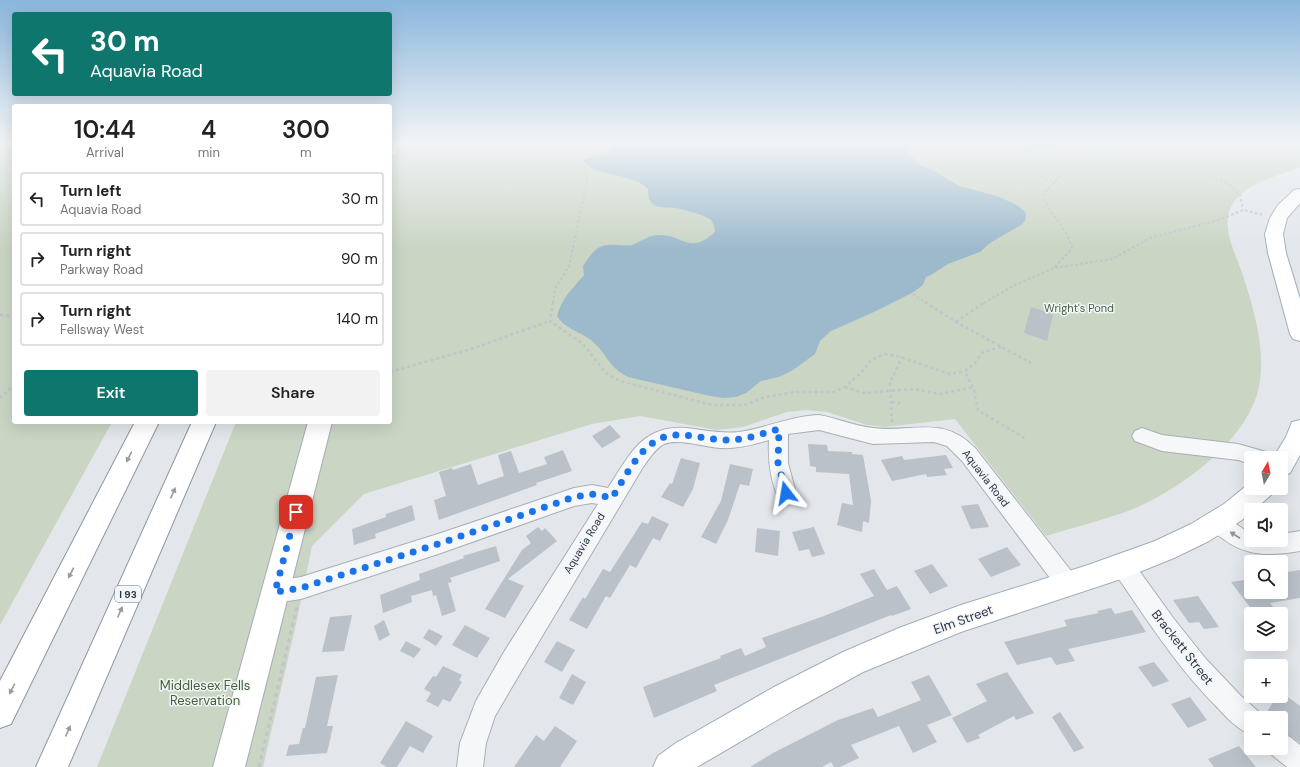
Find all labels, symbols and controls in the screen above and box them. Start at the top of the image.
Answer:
text: 30 m [90,23,160,60]
icon: left [24,28,76,80]
text: Aquavia Road [90,59,203,83]
text: 10:44 [74,114,136,145]
text: 4 [201,114,216,145]
text: 300 [282,114,330,145]
text: Arrival [86,144,124,161]
text: min [198,144,220,161]
text: m [300,144,312,161]
text: Turn left [60,181,121,201]
icon: left [26,188,48,210]
text: 30 m [342,189,378,209]
text: Aquavia Road [60,201,141,218]
text: Turn right [60,241,131,261]
icon: right [26,248,48,270]
text: 90 m [341,249,378,269]
text: Parkway Road [60,261,143,278]
text: Turn right [60,301,131,321]
park label: Wright's Pond [1044,301,1114,315]
icon: right [26,308,48,330]
text: 140 m [337,309,378,329]
text: Fellsway West [60,321,144,338]
button: Exit [24,370,198,416]
button: Share [206,370,380,416]
street label: Aquavia Road [959,447,1013,510]
one-way arrow [126,451,132,463]
north arrow [1244,451,1288,495]
map controls [1244,451,1288,755]
position arrow [765,472,807,514]
one-way arrow [170,487,176,499]
pin [279,495,313,529]
icon: arrive [285,501,307,523]
button: sound [1244,503,1288,547]
street label: Aquavia Road [560,510,608,576]
one-way arrow [1229,532,1241,539]
button: search [1244,555,1288,599]
one-way arrow [67,567,74,579]
road number: I 93 [115,586,141,602]
street label: Elm Street [931,601,995,638]
street label: Brackett Street [1148,606,1217,688]
one-way arrow [117,607,123,618]
button: layers [1244,607,1288,651]
button: + [1244,659,1288,703]
park label: Middlesex Fells Reservation [160,677,250,709]
one-way arrow [9,683,15,695]
button: − [1244,711,1288,755]
one-way arrow [65,726,71,737]

